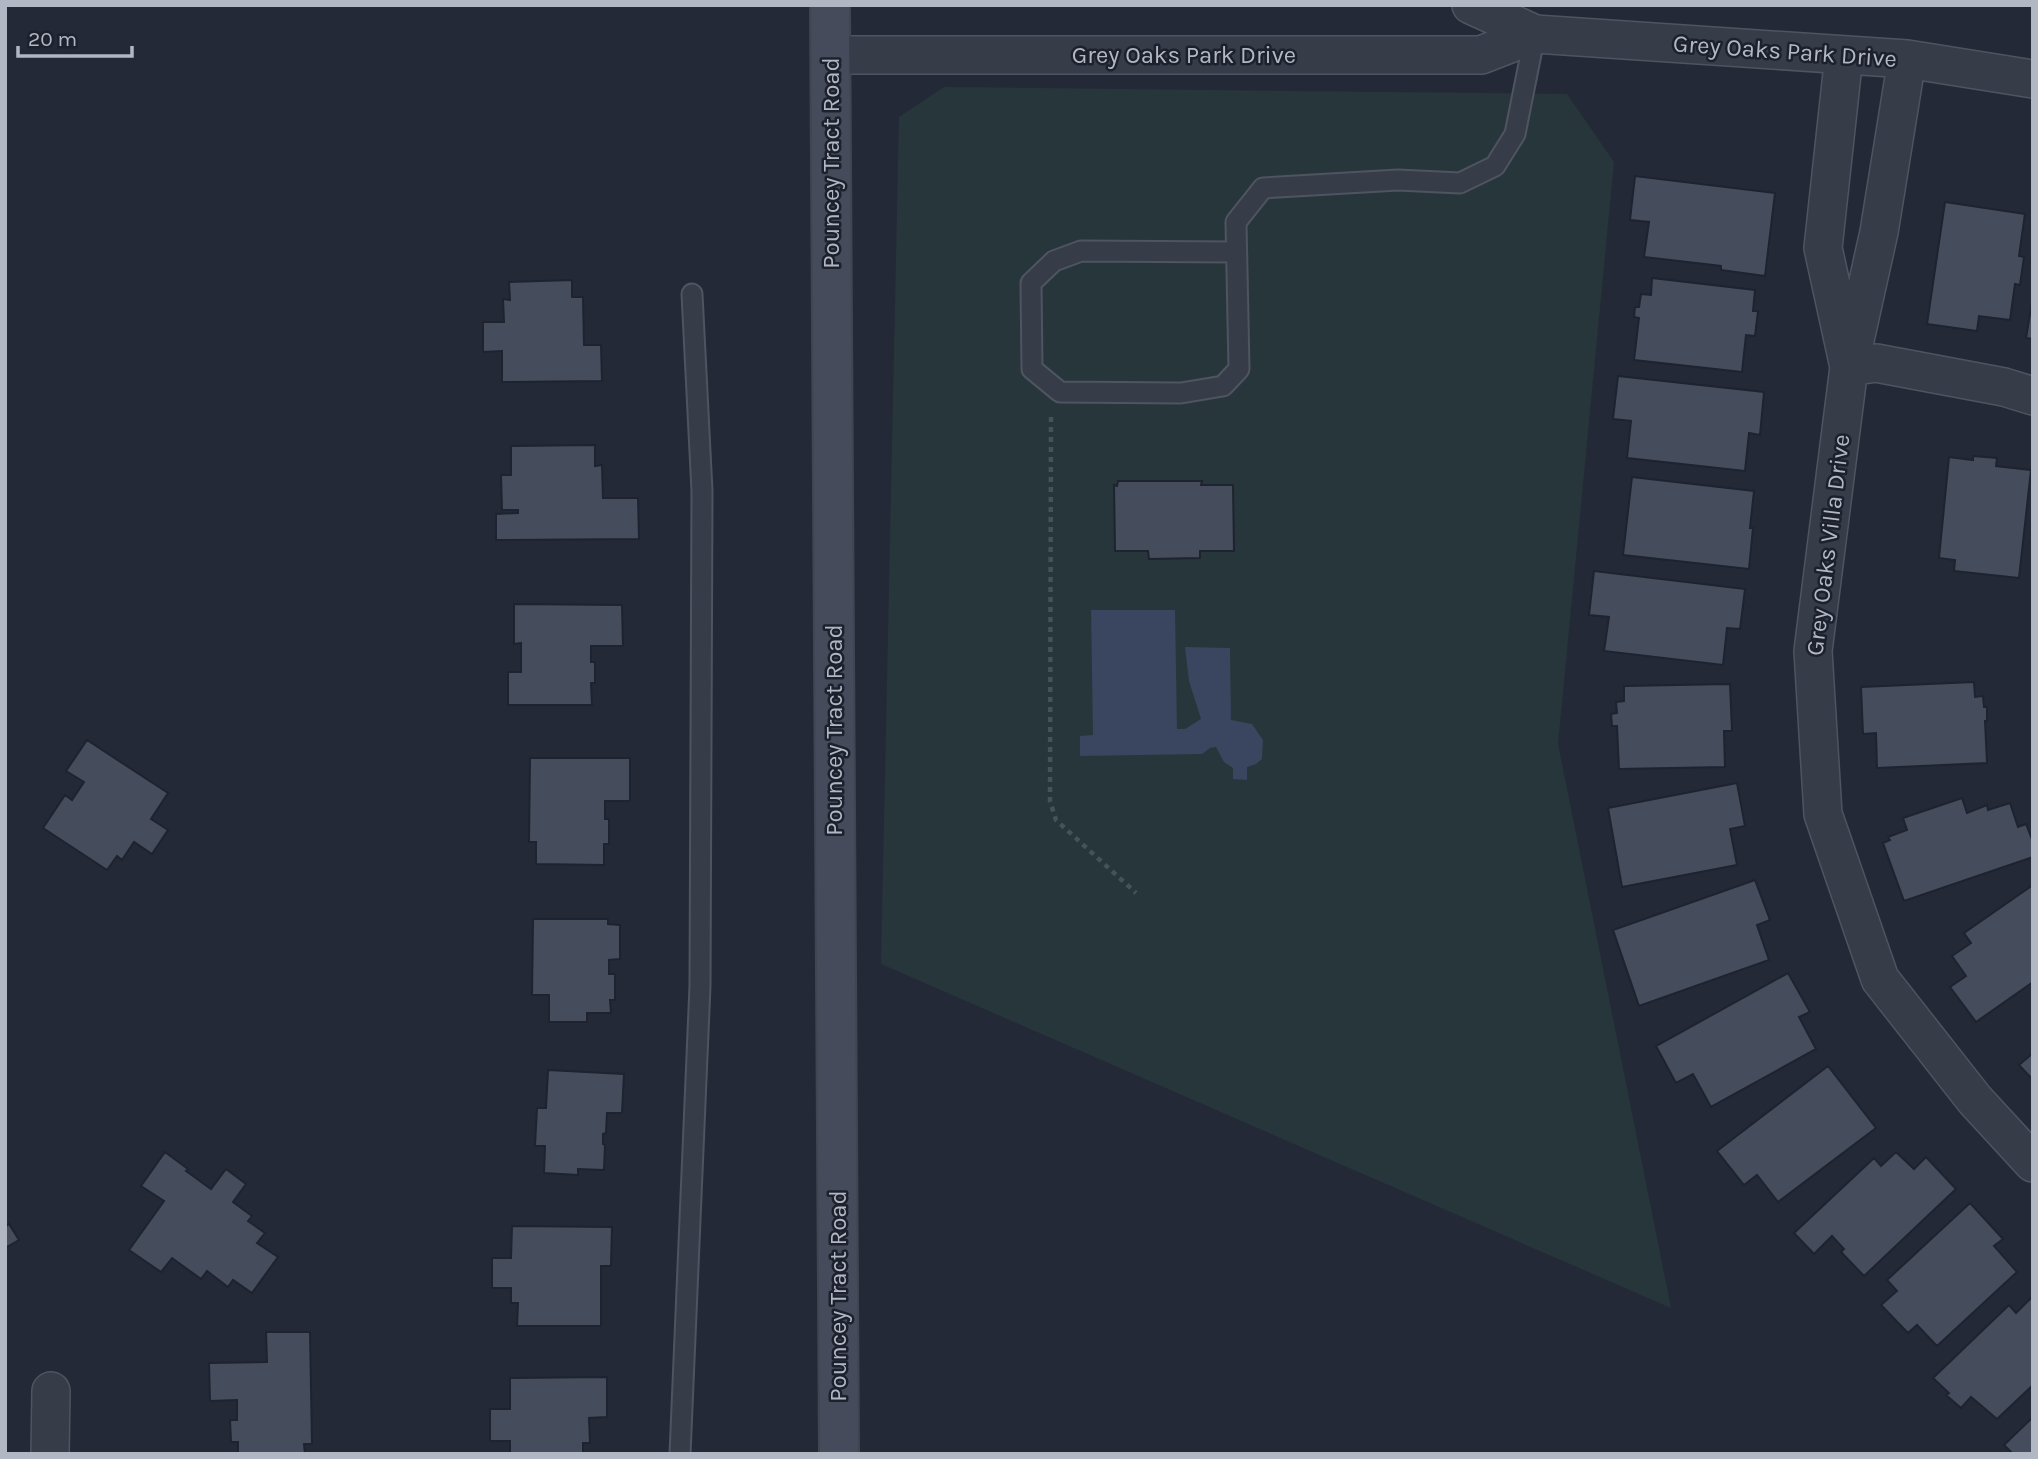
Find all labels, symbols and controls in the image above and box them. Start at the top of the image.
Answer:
scale bar [18,14,131,58]
text: 20 m [28,27,77,51]
street label: Grey Oaks Park Drive [1672,29,1898,73]
street label: Grey Oaks Park Drive [1072,41,1296,69]
street label: Pouncey Tract Road [817,57,845,269]
street label: Grey Oaks Villa Drive [1801,433,1855,657]
street label: Pouncey Tract Road [820,624,848,836]
street label: Pouncey Tract Road [824,1190,852,1402]

